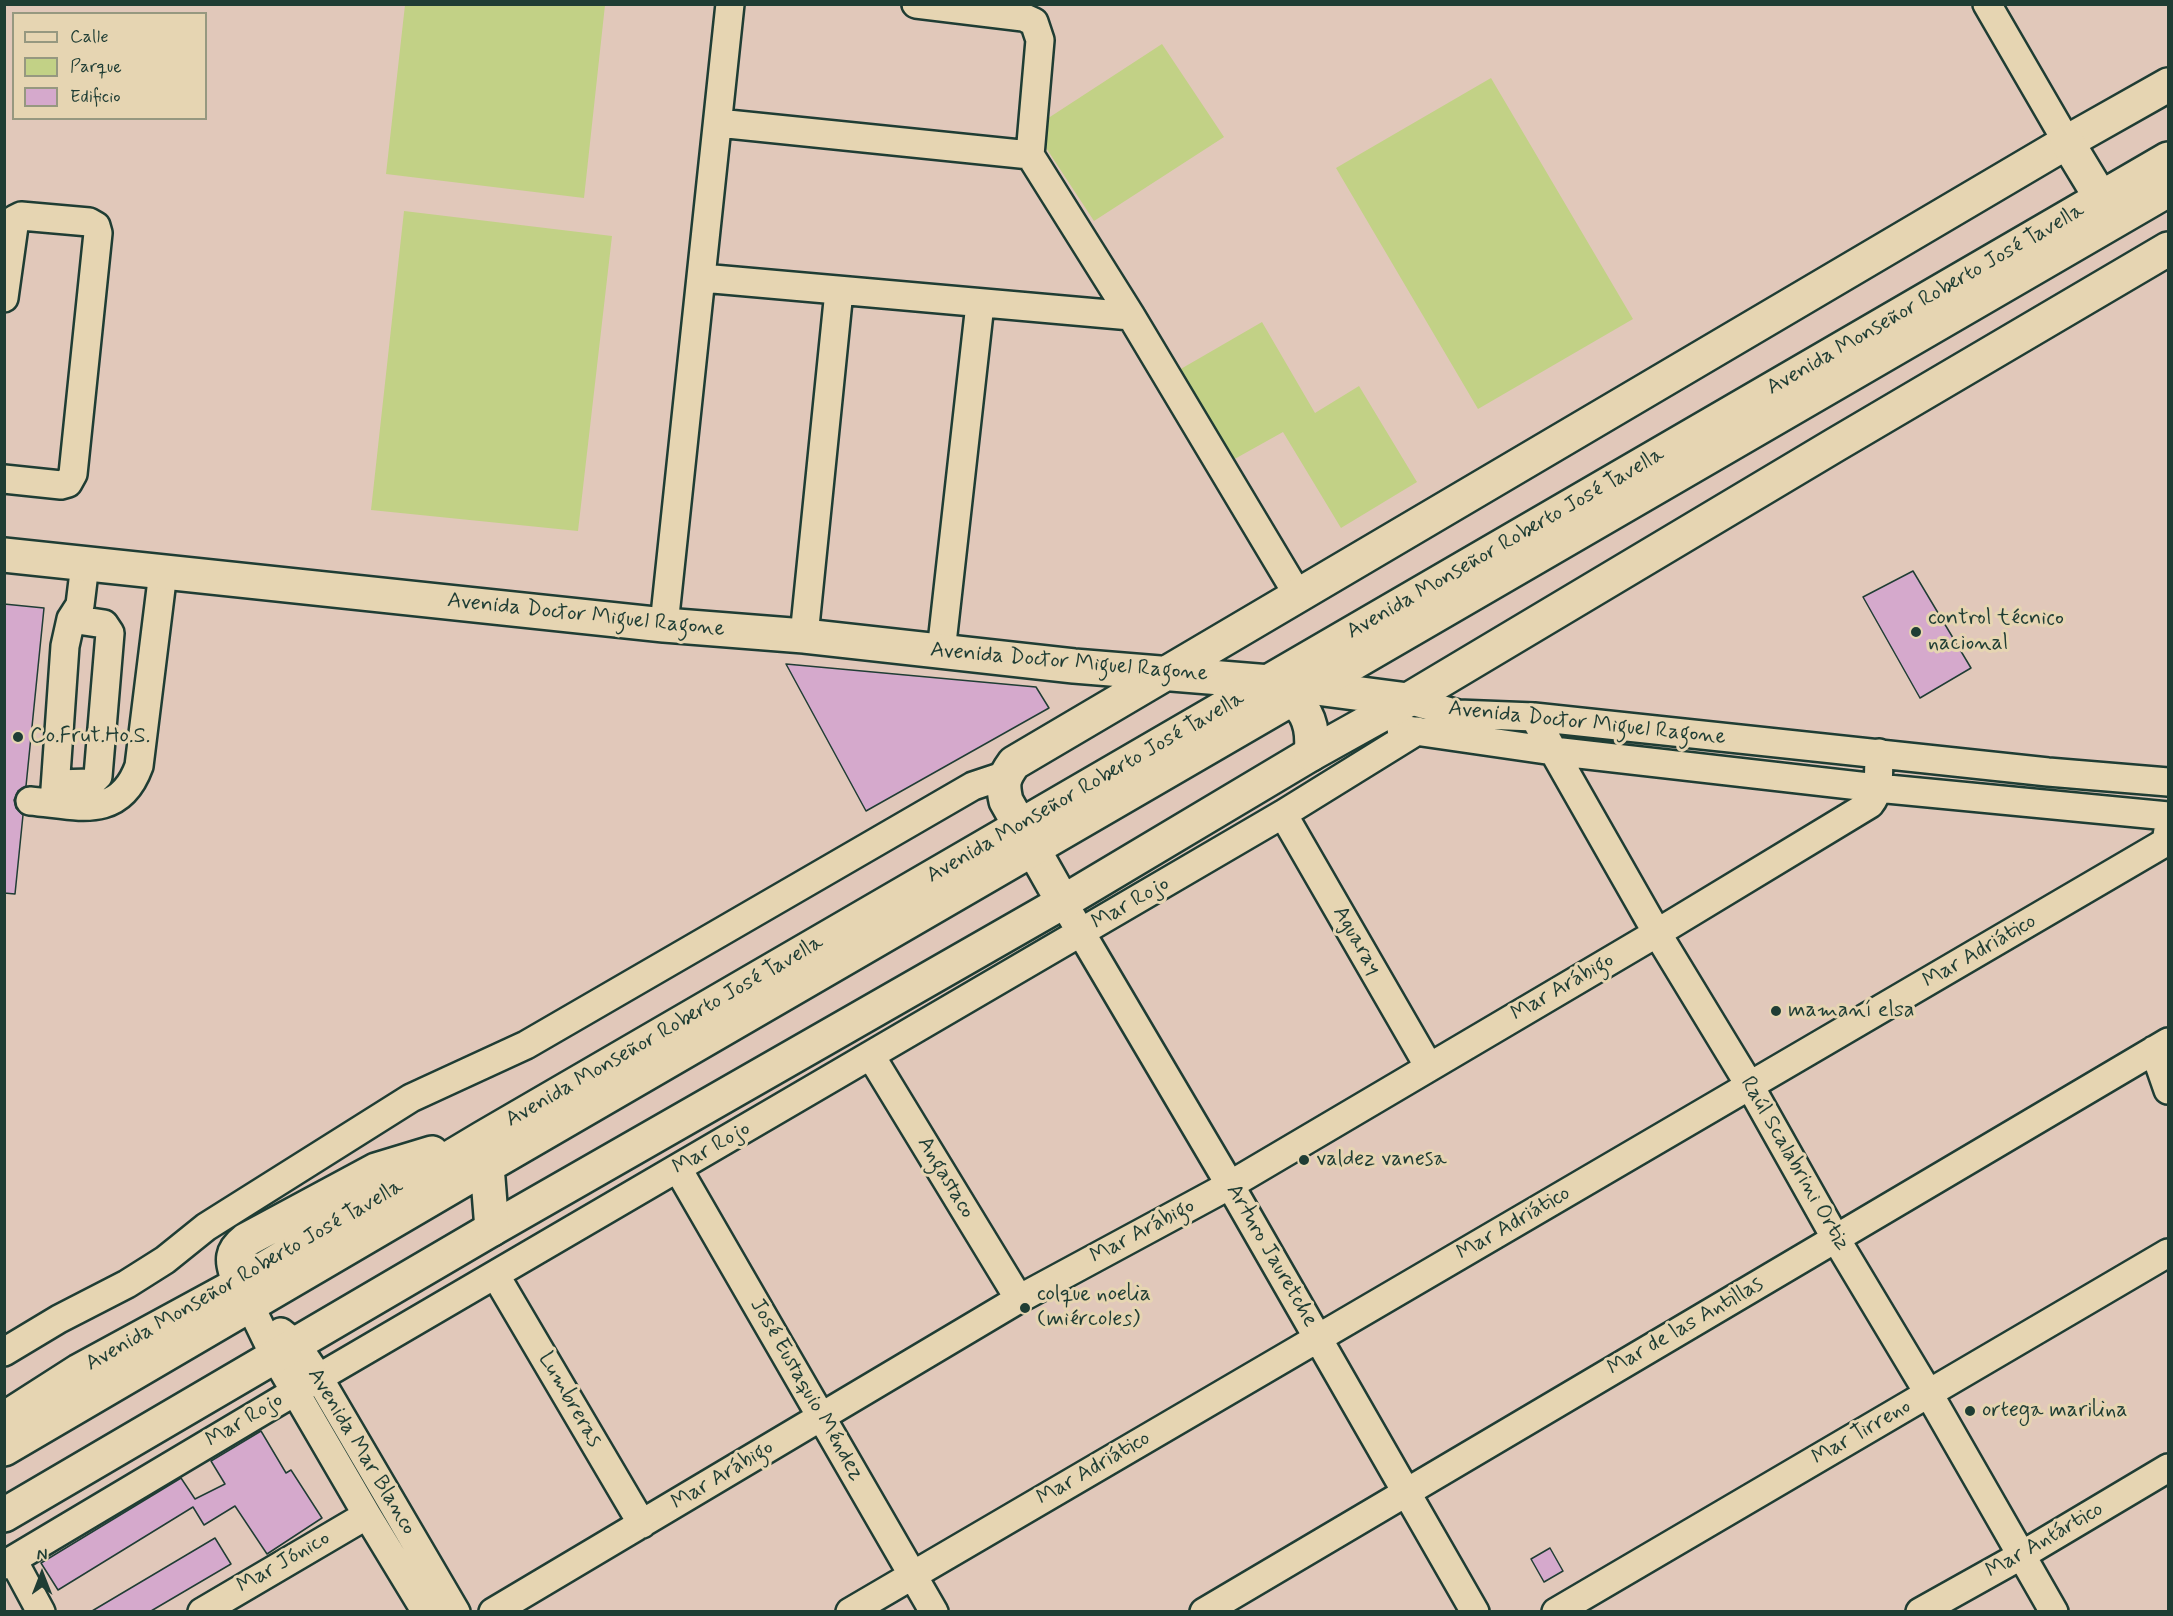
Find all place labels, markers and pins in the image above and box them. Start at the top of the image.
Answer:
place label: control técnico nacional [1928,606,2064,658]
marker: control técnico nacional [1909,625,1923,639]
place label: Co.Frut.Ho.S. [30,724,150,750]
marker: Co.Frut.Ho.S. [11,730,25,744]
place label: mamaní elsa [1788,998,1915,1024]
marker: mamaní elsa [1769,1004,1783,1018]
place label: valdez vanesa [1316,1147,1447,1173]
marker: valdez vanesa [1297,1153,1311,1167]
place label: colque noelia (miércoles) [1037,1282,1151,1334]
marker: colque noelia (miércoles) [1018,1301,1032,1315]
place label: ortega marilina [1982,1398,2128,1424]
marker: ortega marilina [1963,1404,1977,1418]

